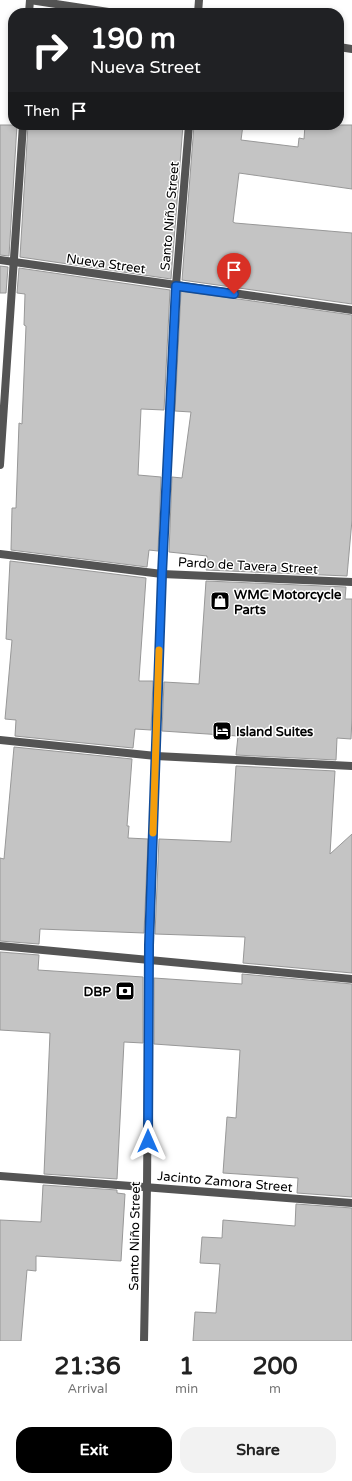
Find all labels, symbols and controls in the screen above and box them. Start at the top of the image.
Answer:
text: 190 m [90,22,176,56]
icon: right [24,24,76,76]
text: Nueva Street [90,56,201,78]
icon: arrive [68,100,90,122]
text: Then [24,102,60,120]
street label: Santo Niño Street [157,161,183,271]
street label: Nueva Street [65,250,147,277]
pin [217,253,251,294]
icon: arrive [223,259,245,281]
street label: Pardo de Tavera Street [178,554,318,578]
place label: WMC Motorcycle Parts [234,587,342,618]
shop icon: WMC Motorcycle Parts [209,590,231,612]
hotel icon: Island Suites [211,720,233,742]
place label: Island Suites [236,724,313,740]
bank icon: DBP [114,980,136,1002]
place label: DBP [83,984,111,1000]
position arrow [127,1120,169,1162]
street label: Jacinto Zamora Street [157,1168,293,1196]
street label: Santo Niño Street [126,1181,144,1291]
text: 21:36 [54,1352,121,1381]
text: 1 [179,1352,194,1381]
text: 200 [252,1352,298,1381]
text: Arrival [67,1381,108,1397]
text: min [175,1381,198,1397]
text: m [269,1381,281,1397]
button: Exit [16,1427,172,1473]
button: Share [180,1427,336,1473]

